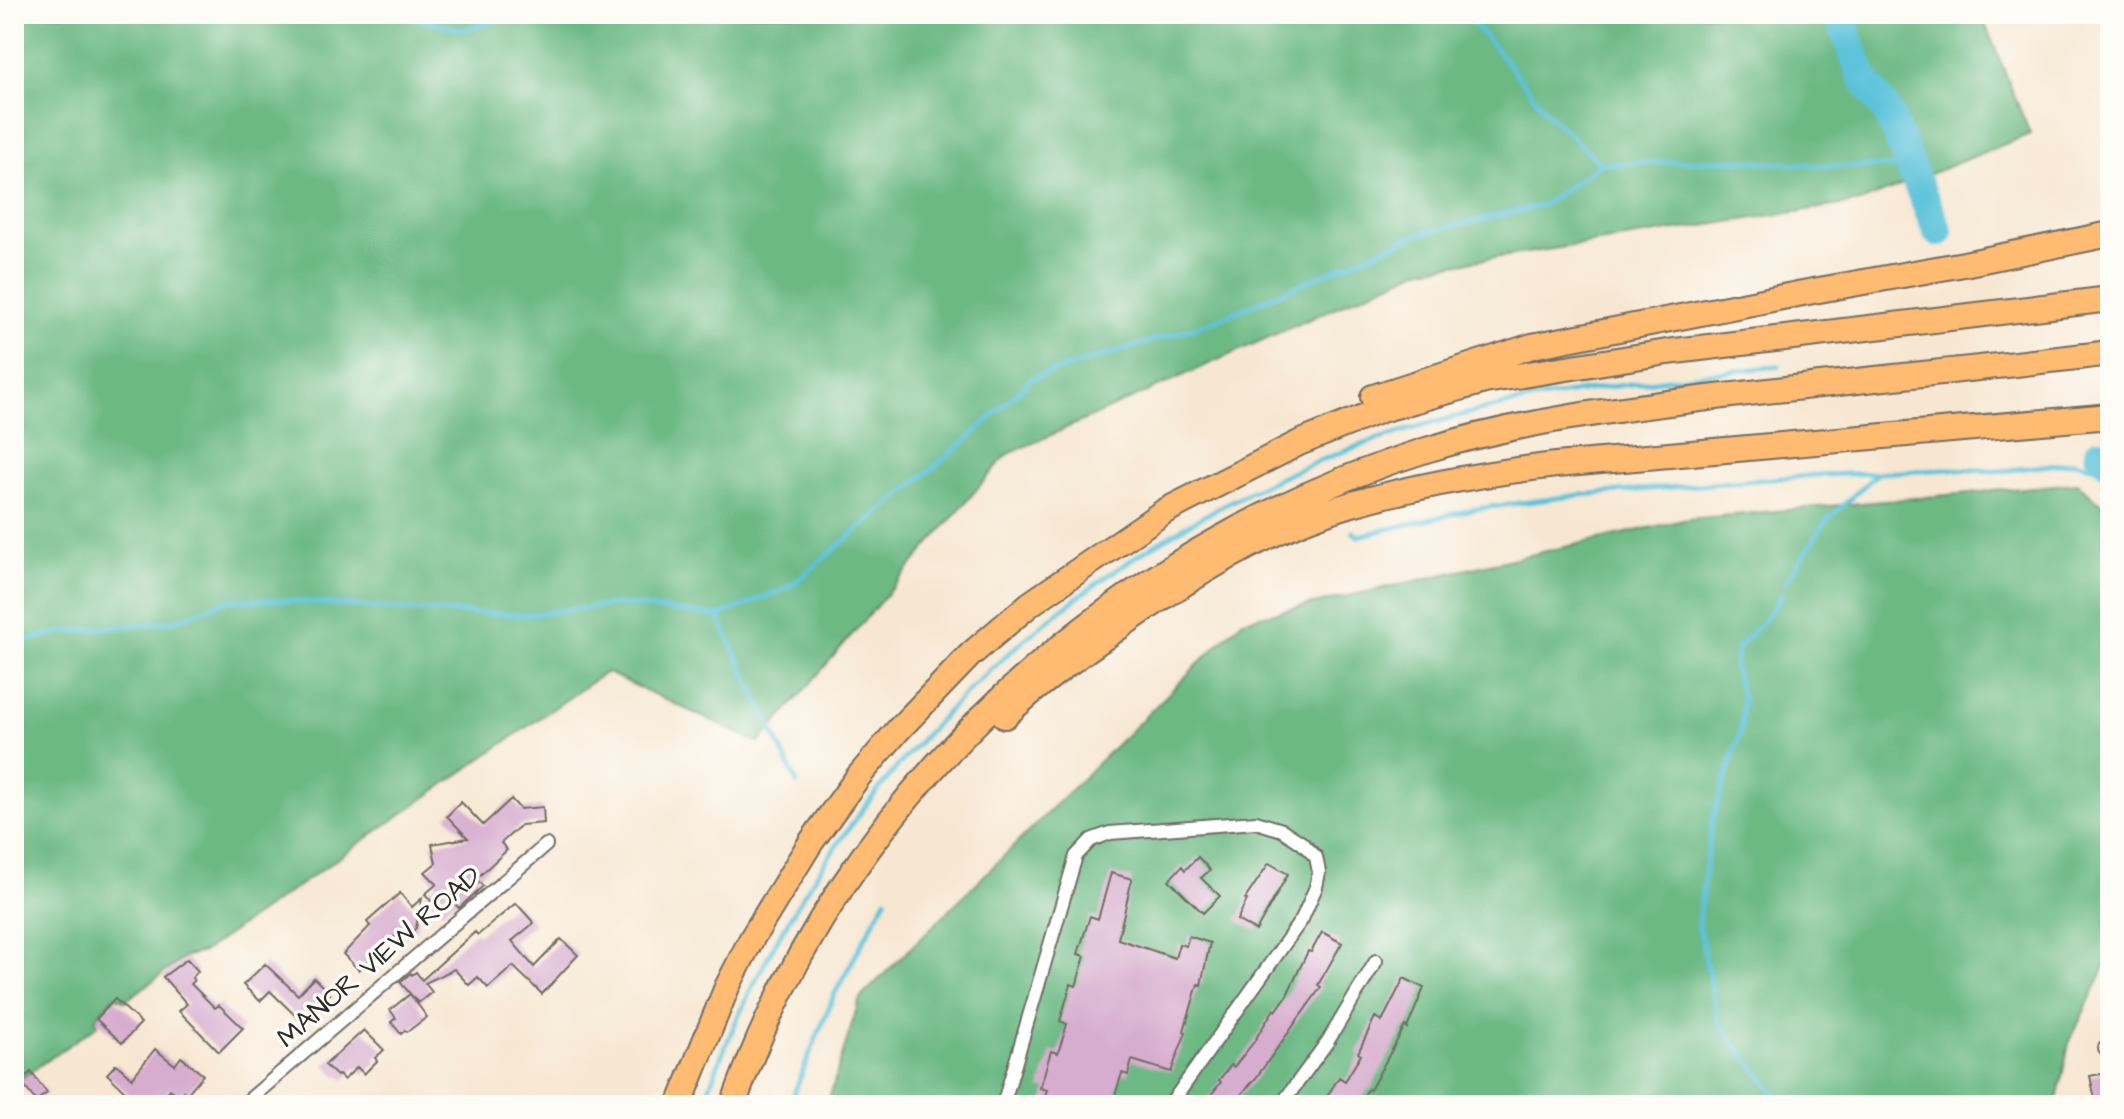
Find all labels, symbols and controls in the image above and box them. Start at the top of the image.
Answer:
street label: MANOR VIEW ROAD [268,857,490,1057]

